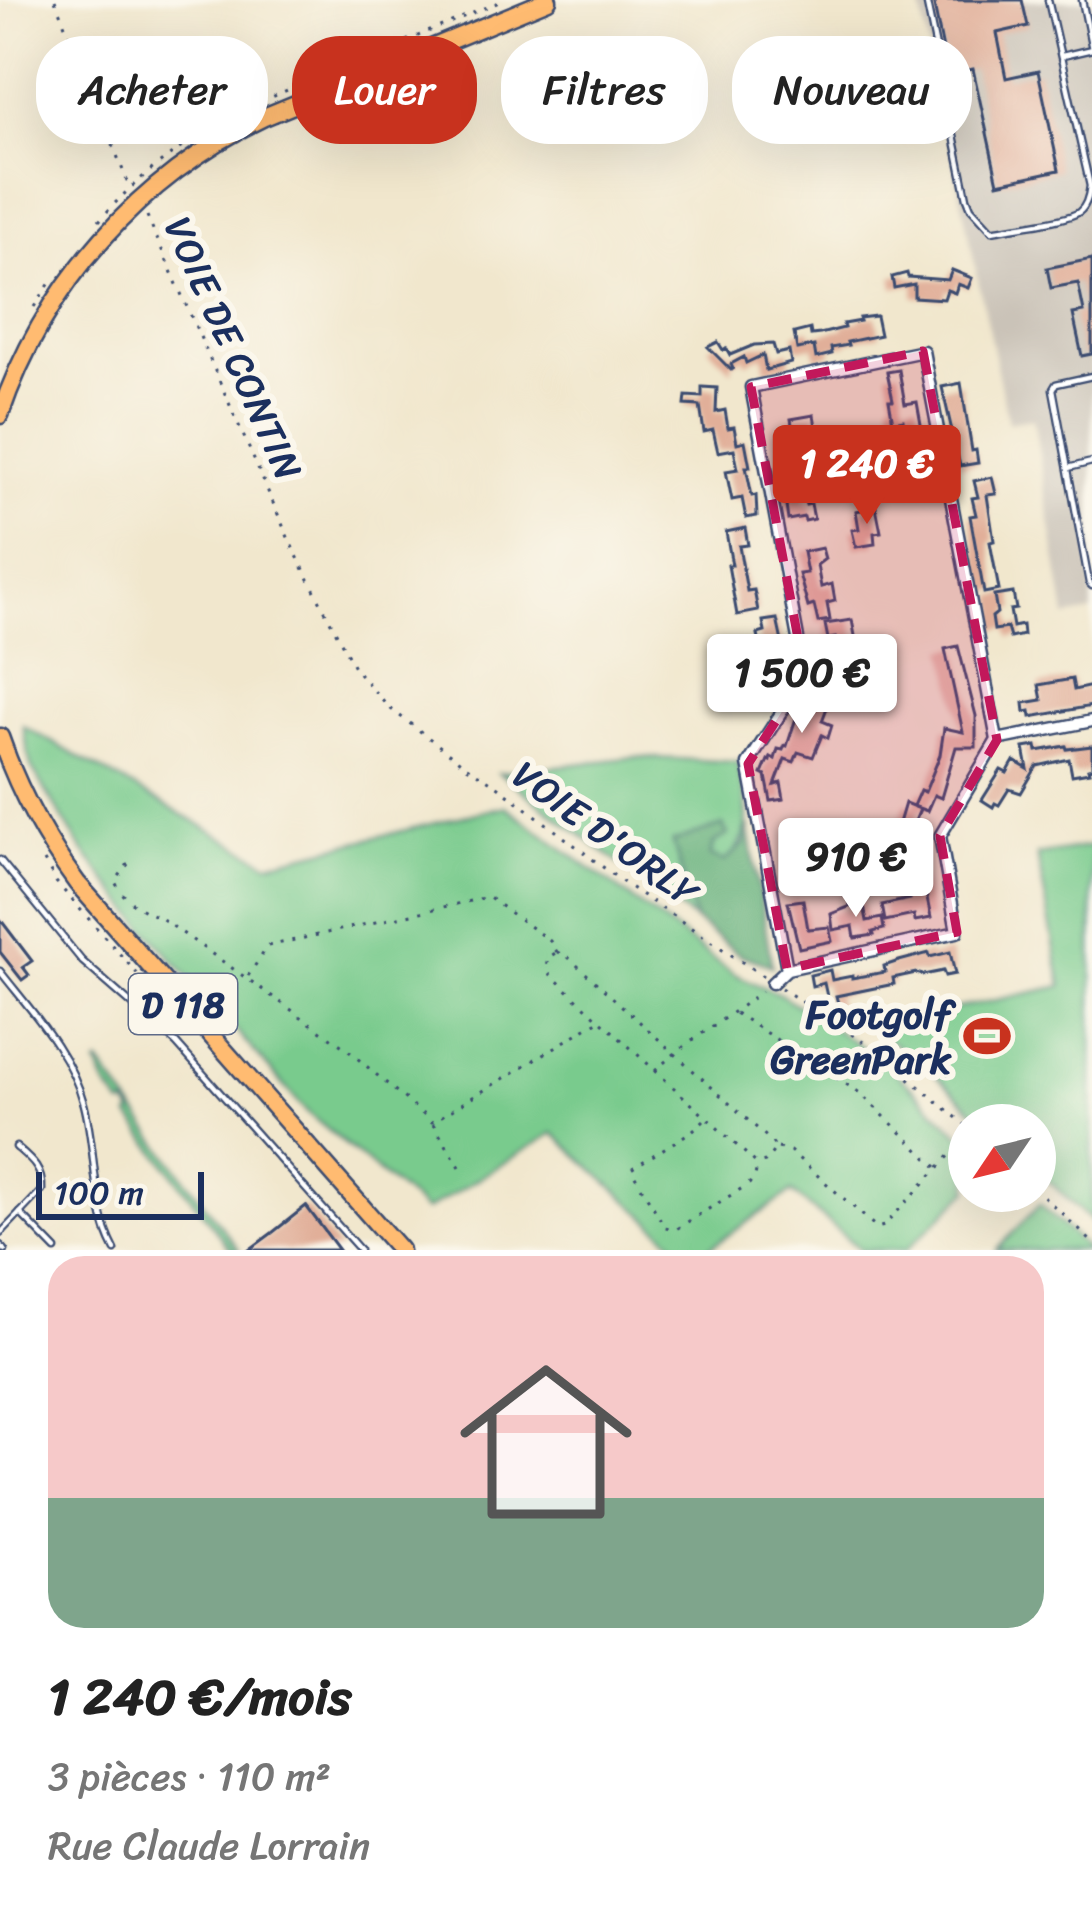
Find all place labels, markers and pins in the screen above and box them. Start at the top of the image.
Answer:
pin: 1 240 € [756,425,978,527]
pin: 1 500 € [691,634,913,736]
pin: 910 € [772,818,940,920]
place label: Footgolf GreenPark [770,980,957,1094]
sports icon: Footgolf GreenPark [962,1011,1012,1061]

